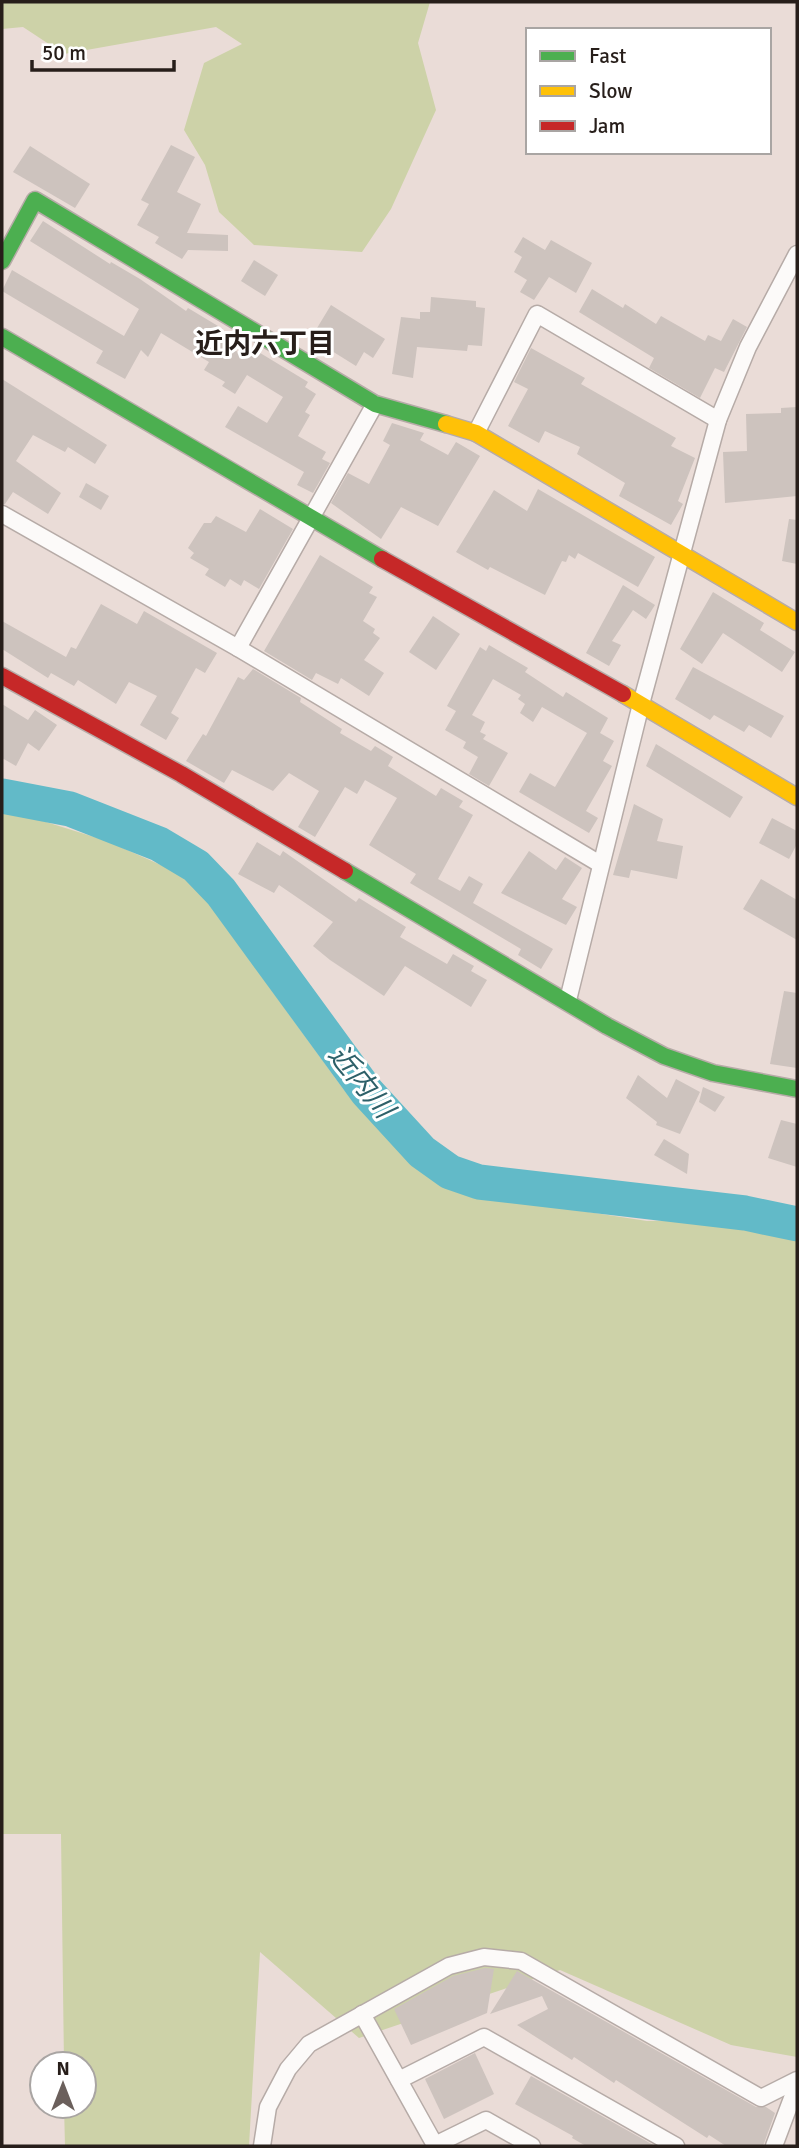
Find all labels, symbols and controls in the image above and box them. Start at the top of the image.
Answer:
scale bar [32,28,173,72]
legend [526,28,771,154]
text: 50 m [42,40,86,66]
text: Fast [589,43,626,69]
text: Slow [589,78,633,104]
text: Jam [589,113,625,139]
district label: 近内六丁目 [195,327,335,361]
water label: 近内川 [322,1038,403,1127]
north arrow [28,2050,98,2120]
text: N [56,2057,70,2081]

